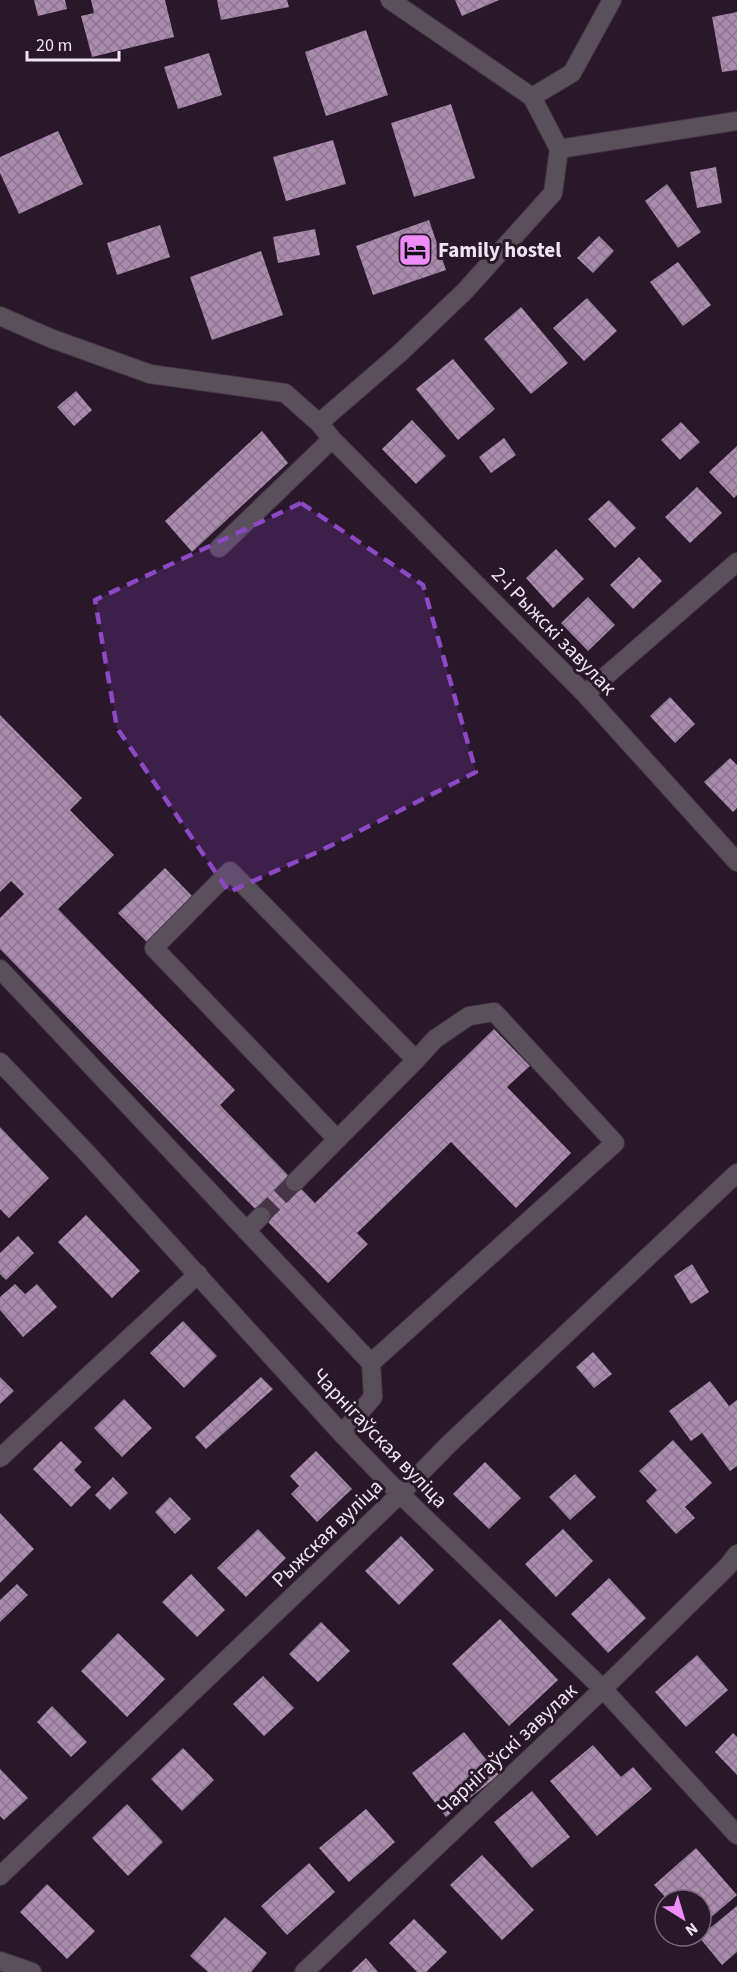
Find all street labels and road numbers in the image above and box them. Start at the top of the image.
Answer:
street label: 2-і Рыжскі завулак [485,560,624,702]
street label: Чарнігаўская вуліца [305,1361,455,1515]
street label: Рыжская вуліца [265,1472,389,1594]
street label: Чарнігаўскі завулак [430,1676,584,1822]

